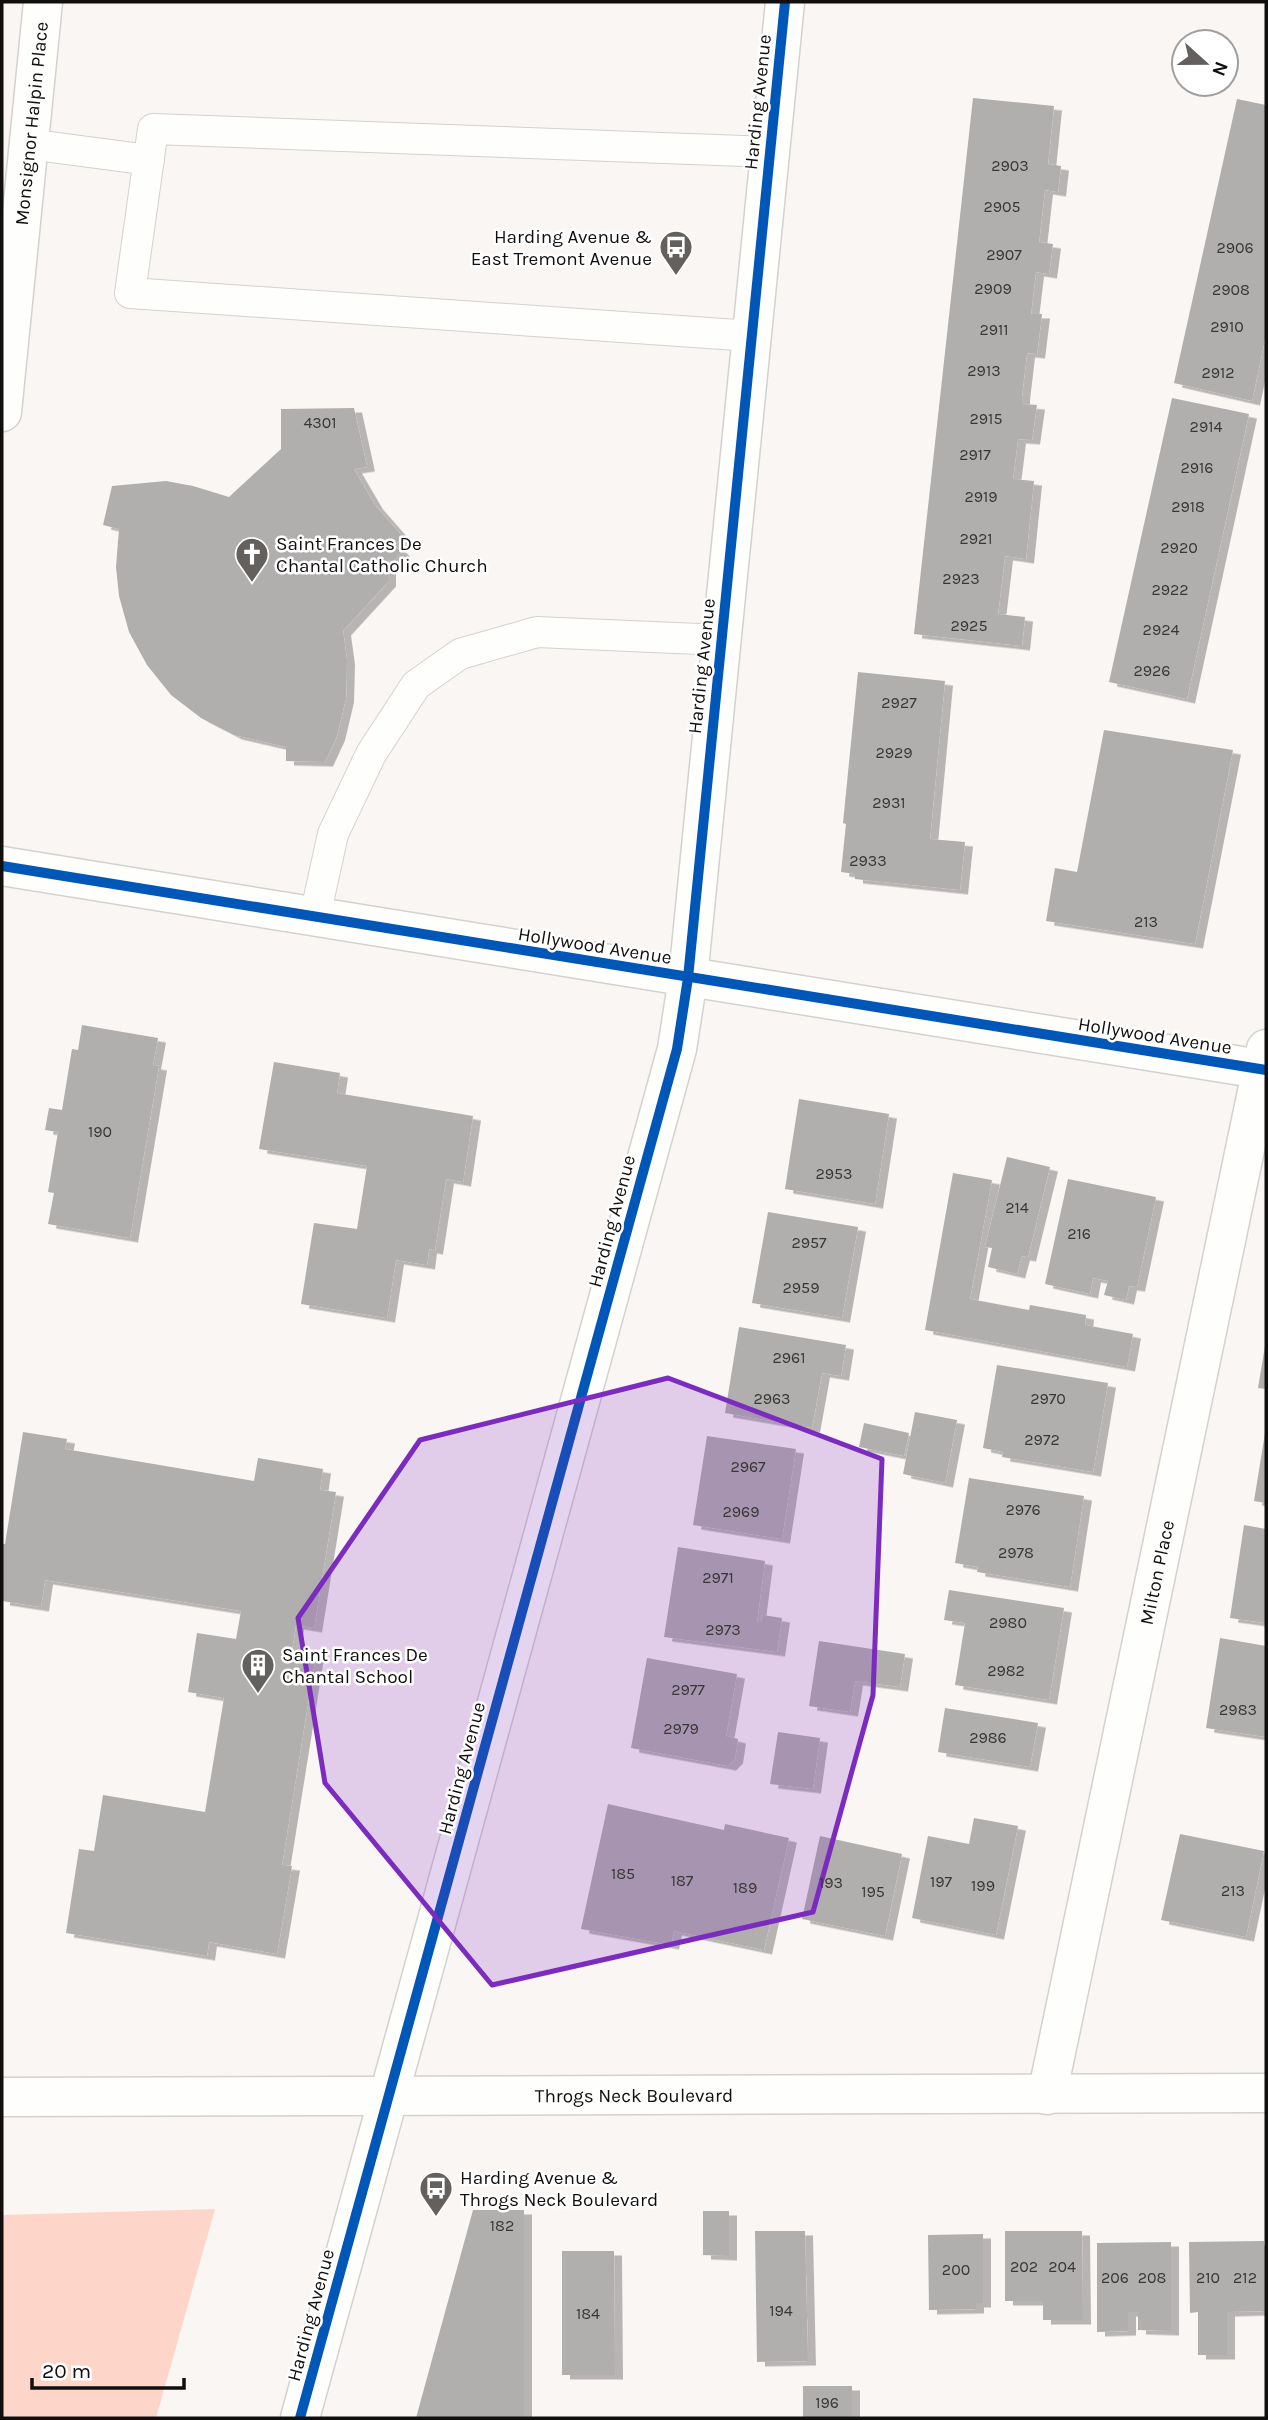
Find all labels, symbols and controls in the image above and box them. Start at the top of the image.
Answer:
street label: Monsignor Halpin Place [11,21,53,227]
north arrow [1170,28,1240,98]
street label: Harding Avenue [740,33,776,171]
text: N [1207,58,1233,79]
house number: 2903 [991,156,1029,175]
house number: 2905 [983,197,1021,216]
place label: Harding Avenue & East Tremont Avenue [471,226,652,270]
bus stop icon: Harding Avenue & East Tremont Avenue [657,228,695,277]
house number: 2906 [1216,238,1254,257]
house number: 2907 [986,245,1022,264]
house number: 2909 [974,279,1012,298]
house number: 2908 [1212,280,1250,299]
house number: 2910 [1210,317,1244,336]
house number: 2911 [979,320,1009,339]
house number: 2913 [967,361,1001,380]
house number: 2912 [1201,363,1235,382]
house number: 2915 [970,409,1002,428]
house number: 4301 [303,413,337,432]
house number: 2914 [1190,417,1222,436]
house number: 2917 [959,445,991,464]
house number: 2916 [1181,458,1214,477]
house number: 2919 [964,487,998,506]
house number: 2918 [1171,497,1205,516]
house number: 2921 [959,529,993,548]
place label: Saint Frances De Chantal Catholic Church [276,533,488,577]
church icon: Saint Frances De Chantal Catholic Church [233,535,271,584]
house number: 2920 [1160,538,1198,557]
house number: 2923 [942,569,980,588]
house number: 2922 [1151,580,1189,599]
street label: Harding Avenue [684,597,720,735]
house number: 2925 [951,616,987,635]
house number: 2924 [1143,620,1179,639]
house number: 2926 [1134,661,1170,680]
house number: 2927 [881,693,917,712]
house number: 2929 [875,743,913,762]
house number: 2931 [872,793,906,812]
house number: 2933 [849,851,887,870]
house number: 213 [1134,912,1158,931]
street label: Hollywood Avenue [516,923,673,969]
street label: Hollywood Avenue [1076,1013,1233,1059]
house number: 190 [88,1122,112,1141]
street label: Harding Avenue [584,1153,640,1290]
house number: 2953 [815,1164,853,1183]
house number: 214 [1005,1198,1029,1217]
house number: 216 [1067,1224,1091,1243]
house number: 2957 [791,1233,827,1252]
house number: 2959 [783,1278,819,1297]
house number: 2961 [773,1348,806,1367]
house number: 2963 [753,1389,791,1408]
house number: 2970 [1030,1389,1066,1408]
house number: 2972 [1024,1430,1060,1449]
house number: 2967 [730,1457,766,1476]
house number: 2976 [1005,1500,1041,1519]
house number: 2969 [723,1502,760,1521]
street label: Milton Place [1136,1518,1179,1627]
house number: 2978 [998,1543,1034,1562]
house number: 2971 [702,1568,734,1587]
house number: 2980 [989,1613,1027,1632]
house number: 2973 [705,1620,741,1639]
place label: Saint Frances De Chantal School [282,1644,428,1688]
building icon: Saint Frances De Chantal School [239,1646,277,1695]
house number: 2982 [987,1661,1025,1680]
house number: 2977 [671,1680,705,1699]
street label: Harding Avenue [434,1700,490,1837]
house number: 2983 [1219,1700,1257,1719]
house number: 2979 [663,1719,699,1738]
house number: 2986 [969,1728,1007,1747]
house number: 185 [611,1864,635,1883]
house number: 187 [671,1871,694,1890]
house number: 197 [930,1872,953,1891]
house number: 193 [819,1873,843,1892]
house number: 199 [971,1876,995,1895]
house number: 189 [733,1878,757,1897]
house number: 213 [1221,1881,1245,1900]
house number: 195 [861,1882,885,1901]
street label: Throgs Neck Boulevard [535,2085,733,2107]
place label: Harding Avenue & Throgs Neck Boulevard [460,2167,658,2211]
bus stop icon: Harding Avenue & Throgs Neck Boulevard [417,2169,455,2218]
house number: 182 [490,2216,514,2235]
street label: Harding Avenue [283,2247,339,2384]
house number: 202 [1010,2257,1038,2276]
house number: 204 [1048,2257,1076,2276]
house number: 200 [942,2260,970,2279]
house number: 206 [1101,2268,1129,2287]
house number: 208 [1138,2268,1166,2287]
house number: 210 [1196,2268,1220,2287]
house number: 212 [1233,2268,1257,2287]
house number: 194 [769,2301,793,2320]
house number: 184 [576,2304,600,2323]
scale bar [32,2346,184,2390]
text: 20 m [42,2359,91,2383]
house number: 196 [815,2393,839,2412]

